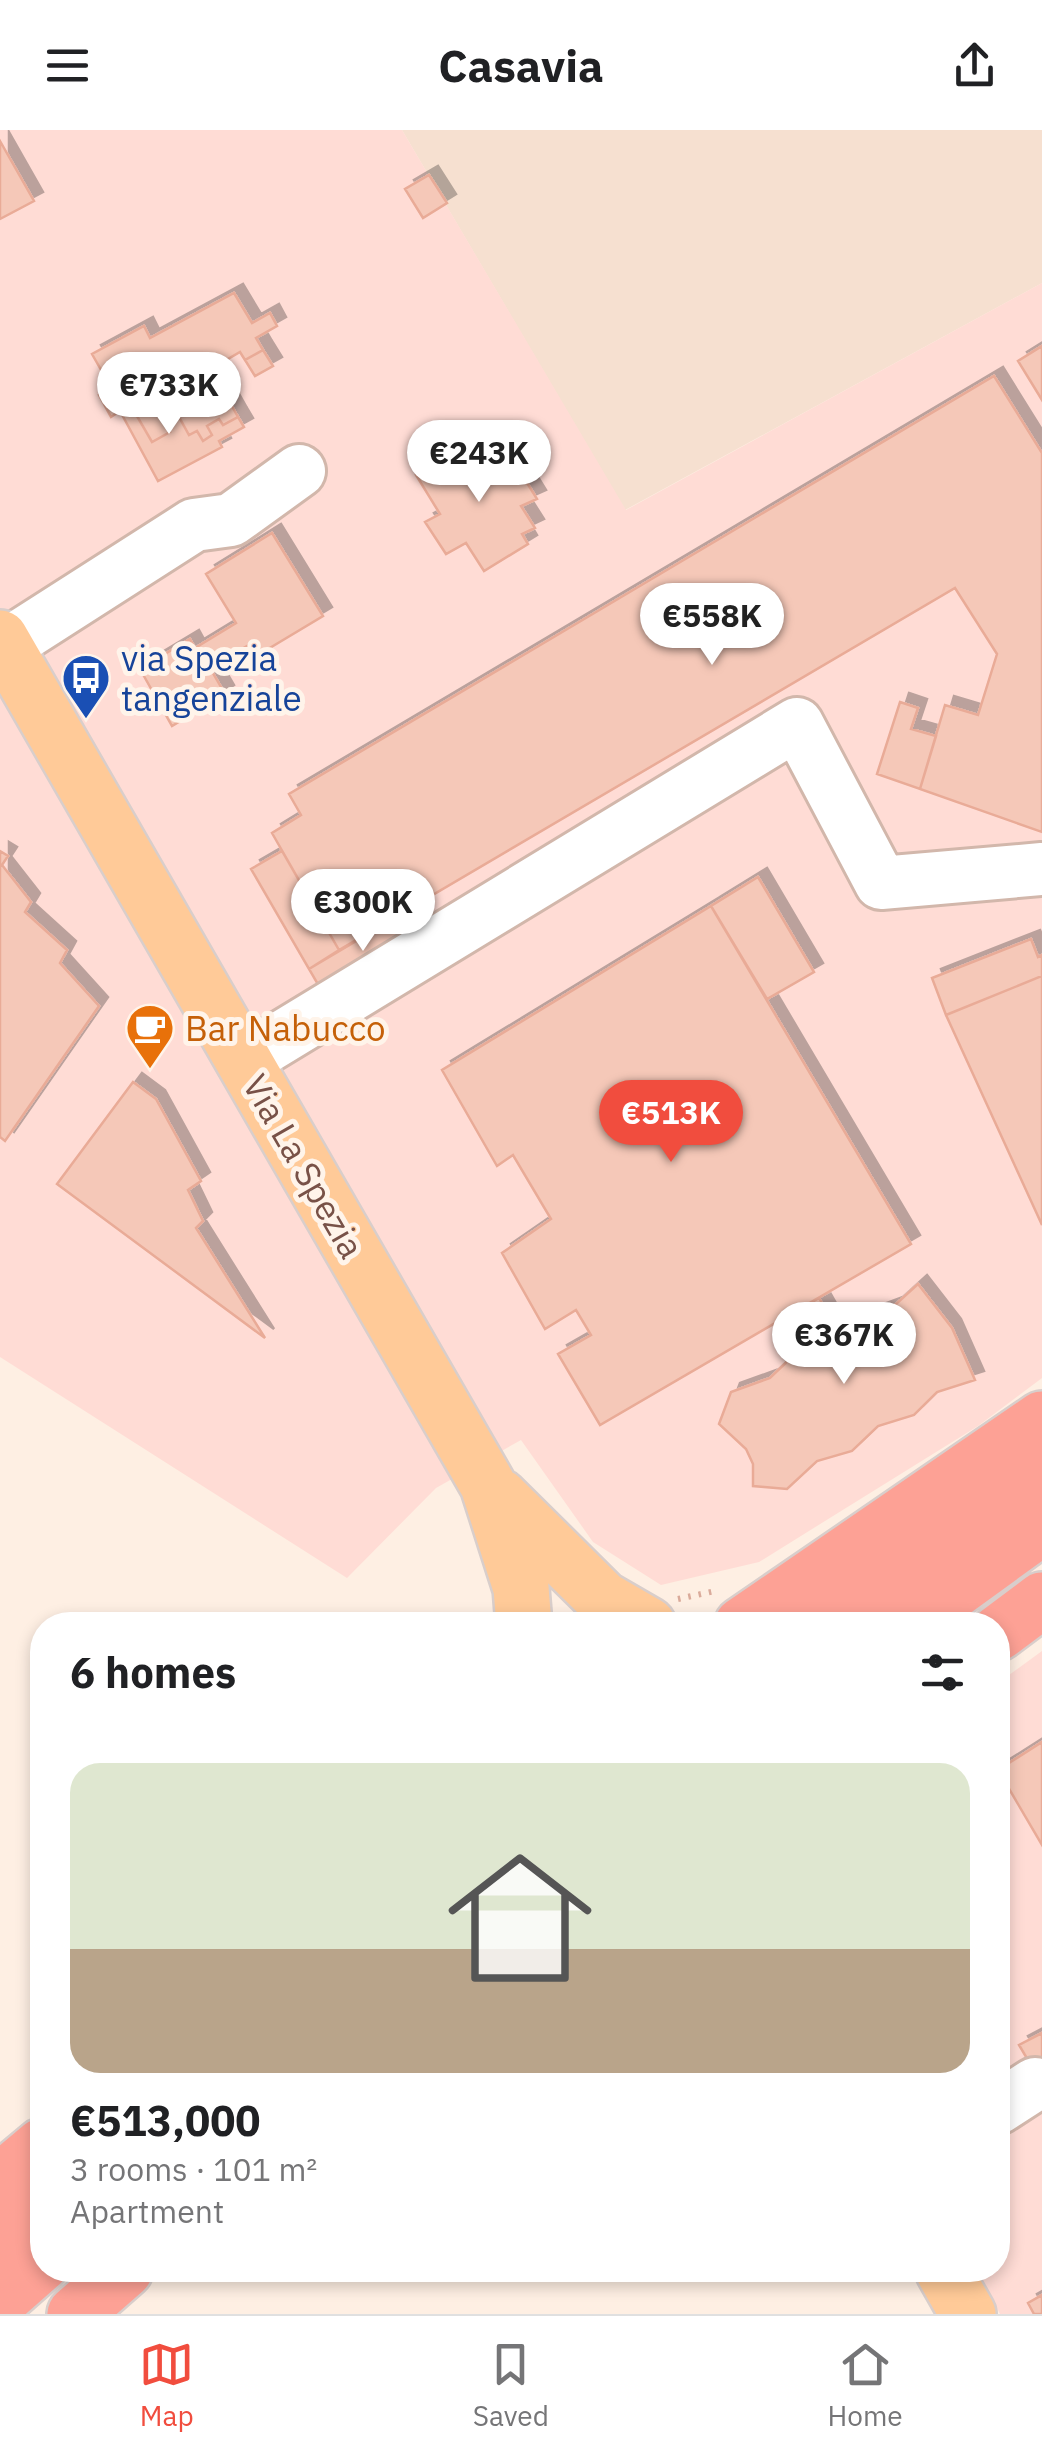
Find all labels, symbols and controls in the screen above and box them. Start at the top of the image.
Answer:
text: Casavia [438,36,604,94]
icon: menu [40,38,95,93]
icon: share [947,38,1002,93]
pin: €733K [99,352,239,437]
text: €733K [119,363,219,405]
pin: €243K [409,420,549,505]
text: €243K [429,431,529,473]
pin: €558K [642,583,782,668]
text: €558K [662,594,762,636]
place label: via Spezia tangenziale [121,635,302,721]
bus stop icon: via Spezia tangenziale [60,652,112,720]
pin: €300K [293,869,433,954]
text: €300K [313,880,413,922]
cafe icon: Bar Nabucco [124,1002,176,1070]
place label: Bar Nabucco [185,1005,386,1051]
street label: Via La Spezia [233,1066,375,1266]
pin: €513K [601,1080,741,1165]
text: €513K [621,1091,721,1133]
pin: €367K [774,1302,914,1387]
text: €367K [794,1313,894,1355]
text: 6 homes [70,1645,236,1700]
icon: filters [915,1645,970,1700]
icon: home [430,1828,610,2008]
text: €513,000 [70,2093,261,2148]
text: 3 rooms · 101 m² [70,2148,317,2190]
text: Apartment [70,2190,224,2232]
tab: Map [139,2337,194,2434]
tab: Saved [473,2337,549,2434]
tab: Home [827,2337,903,2434]

